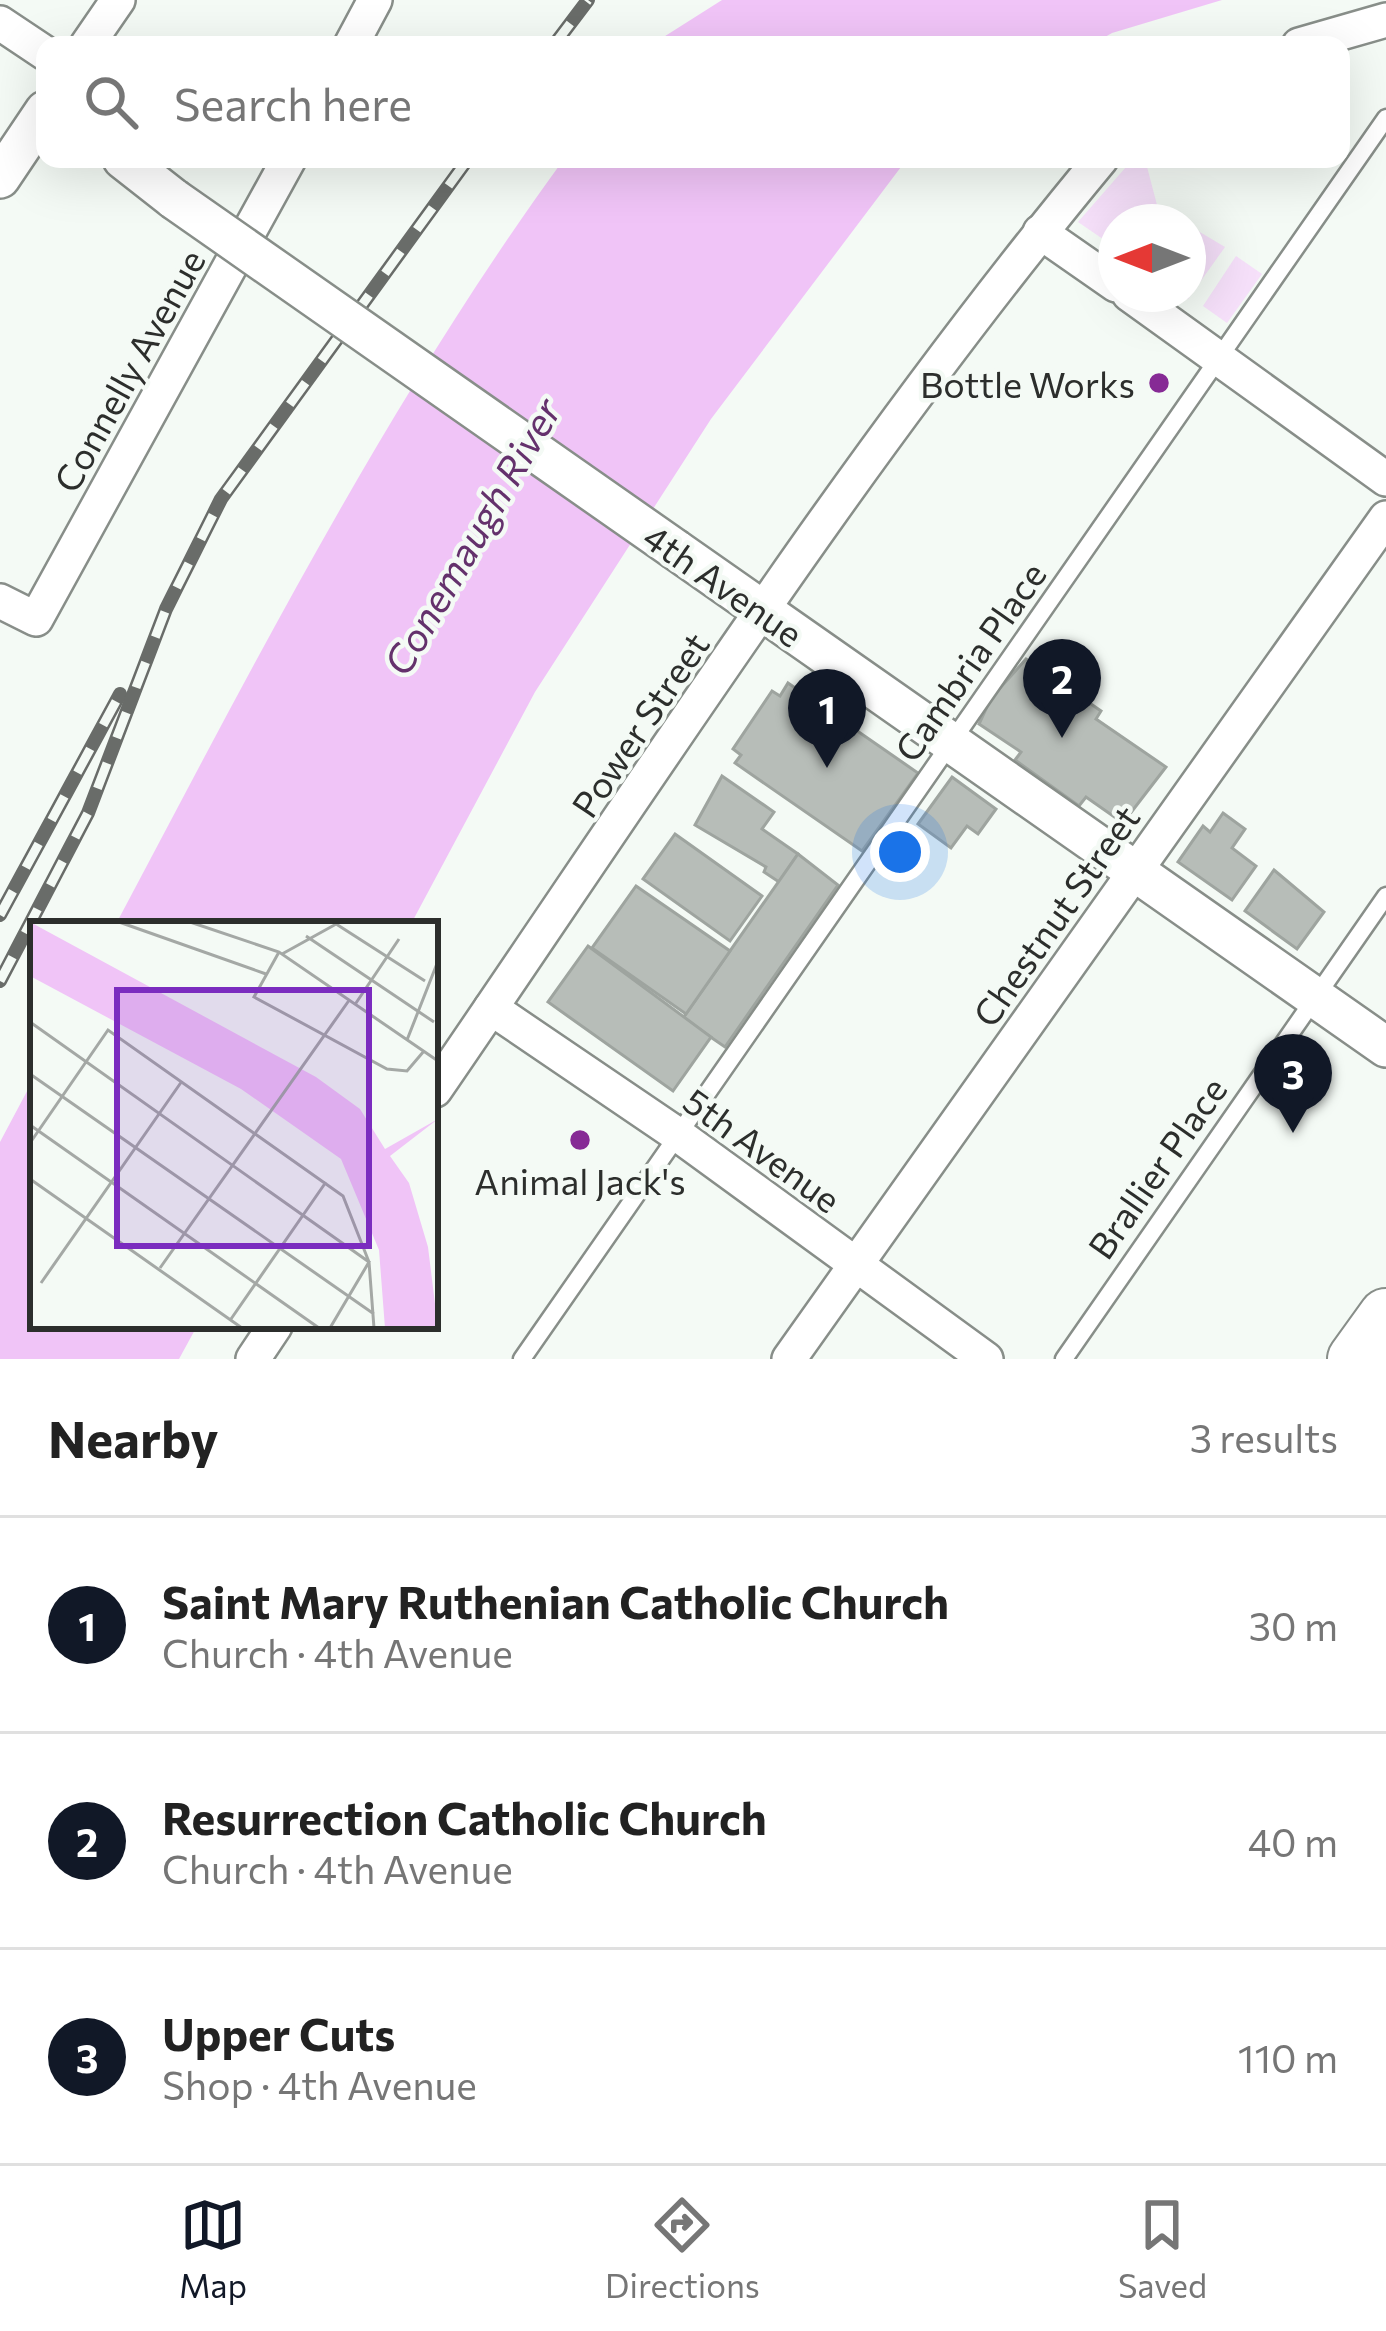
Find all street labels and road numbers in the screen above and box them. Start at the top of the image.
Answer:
street label: Connelly Avenue [43,241,213,499]
street label: 4th Avenue [636,513,812,655]
street label: Cambria Place [884,553,1054,769]
street label: Power Street [561,623,717,825]
street label: Chestnut Street [963,796,1147,1034]
street label: Brallier Place [1077,1068,1235,1266]
street label: 5th Avenue [676,1077,850,1221]

